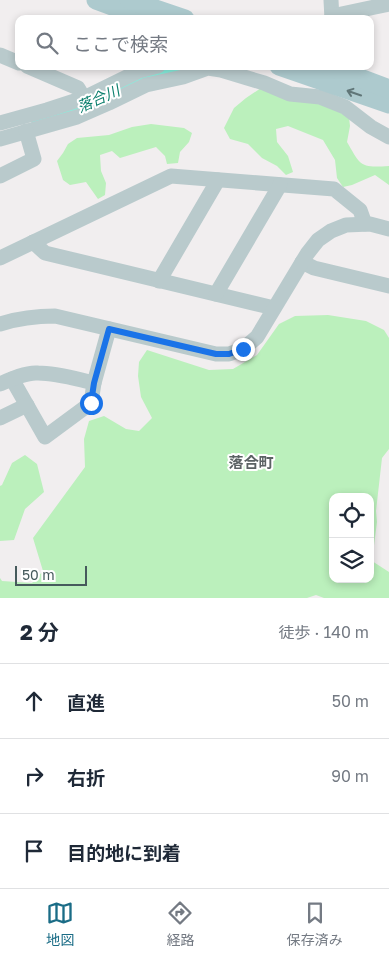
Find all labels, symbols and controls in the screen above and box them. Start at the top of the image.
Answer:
search box [15,15,374,70]
icon: search [33,29,61,57]
text: ここで検索 [73,32,168,55]
water label: 落合川 [74,80,124,115]
one-way arrow [346,87,362,97]
route end [232,338,255,361]
route start [80,392,103,415]
district label: 落合町 [228,453,274,471]
map controls [329,493,374,583]
button: locate [329,493,374,538]
button: layers [329,538,374,583]
scale bar [15,563,88,586]
text: 50 m [22,566,55,583]
text: 2 分 [20,619,59,645]
text: 徒歩 · 140 m [279,622,369,642]
icon: ahead [20,687,48,715]
text: 直進 [67,691,105,714]
text: 50 m [332,691,369,711]
icon: right [20,762,48,790]
text: 右折 [67,766,105,789]
text: 90 m [331,766,369,786]
icon: arrive [20,837,48,865]
text: 目的地に到着 [67,841,181,864]
tab: 地図 [46,899,74,949]
tab: 経路 [166,899,194,949]
tab: 保存済み [287,899,343,949]

